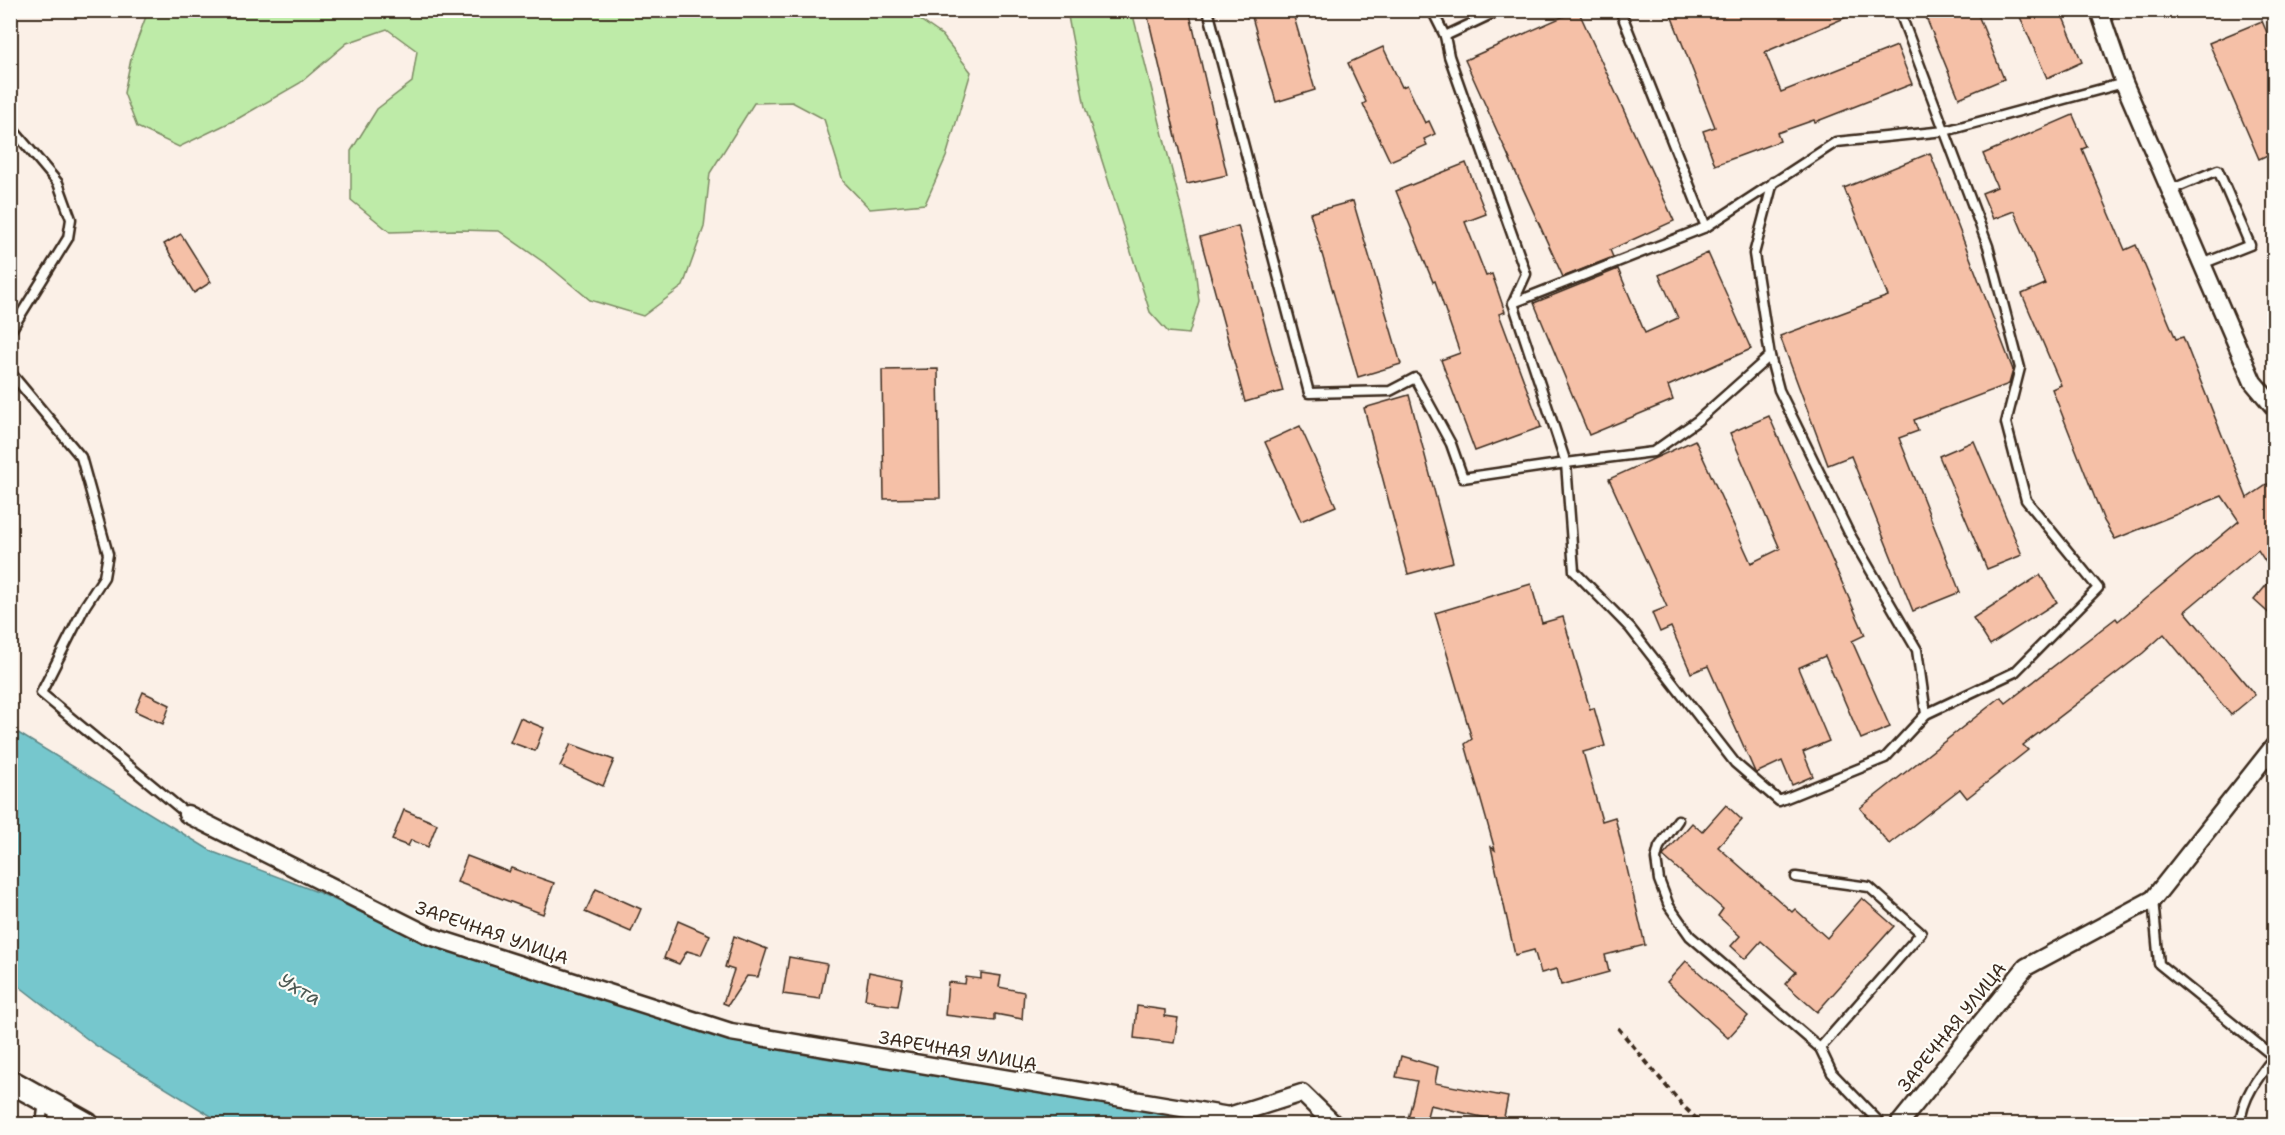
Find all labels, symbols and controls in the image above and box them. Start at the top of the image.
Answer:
street label: ЗАРЕЧНАЯ УЛИЦА [412,896,572,970]
street label: ЗАРЕЧНАЯ УЛИЦА [1892,957,2012,1097]
water label: Ухта [274,967,326,1011]
street label: ЗАРЕЧНАЯ УЛИЦА [877,1025,1039,1077]

